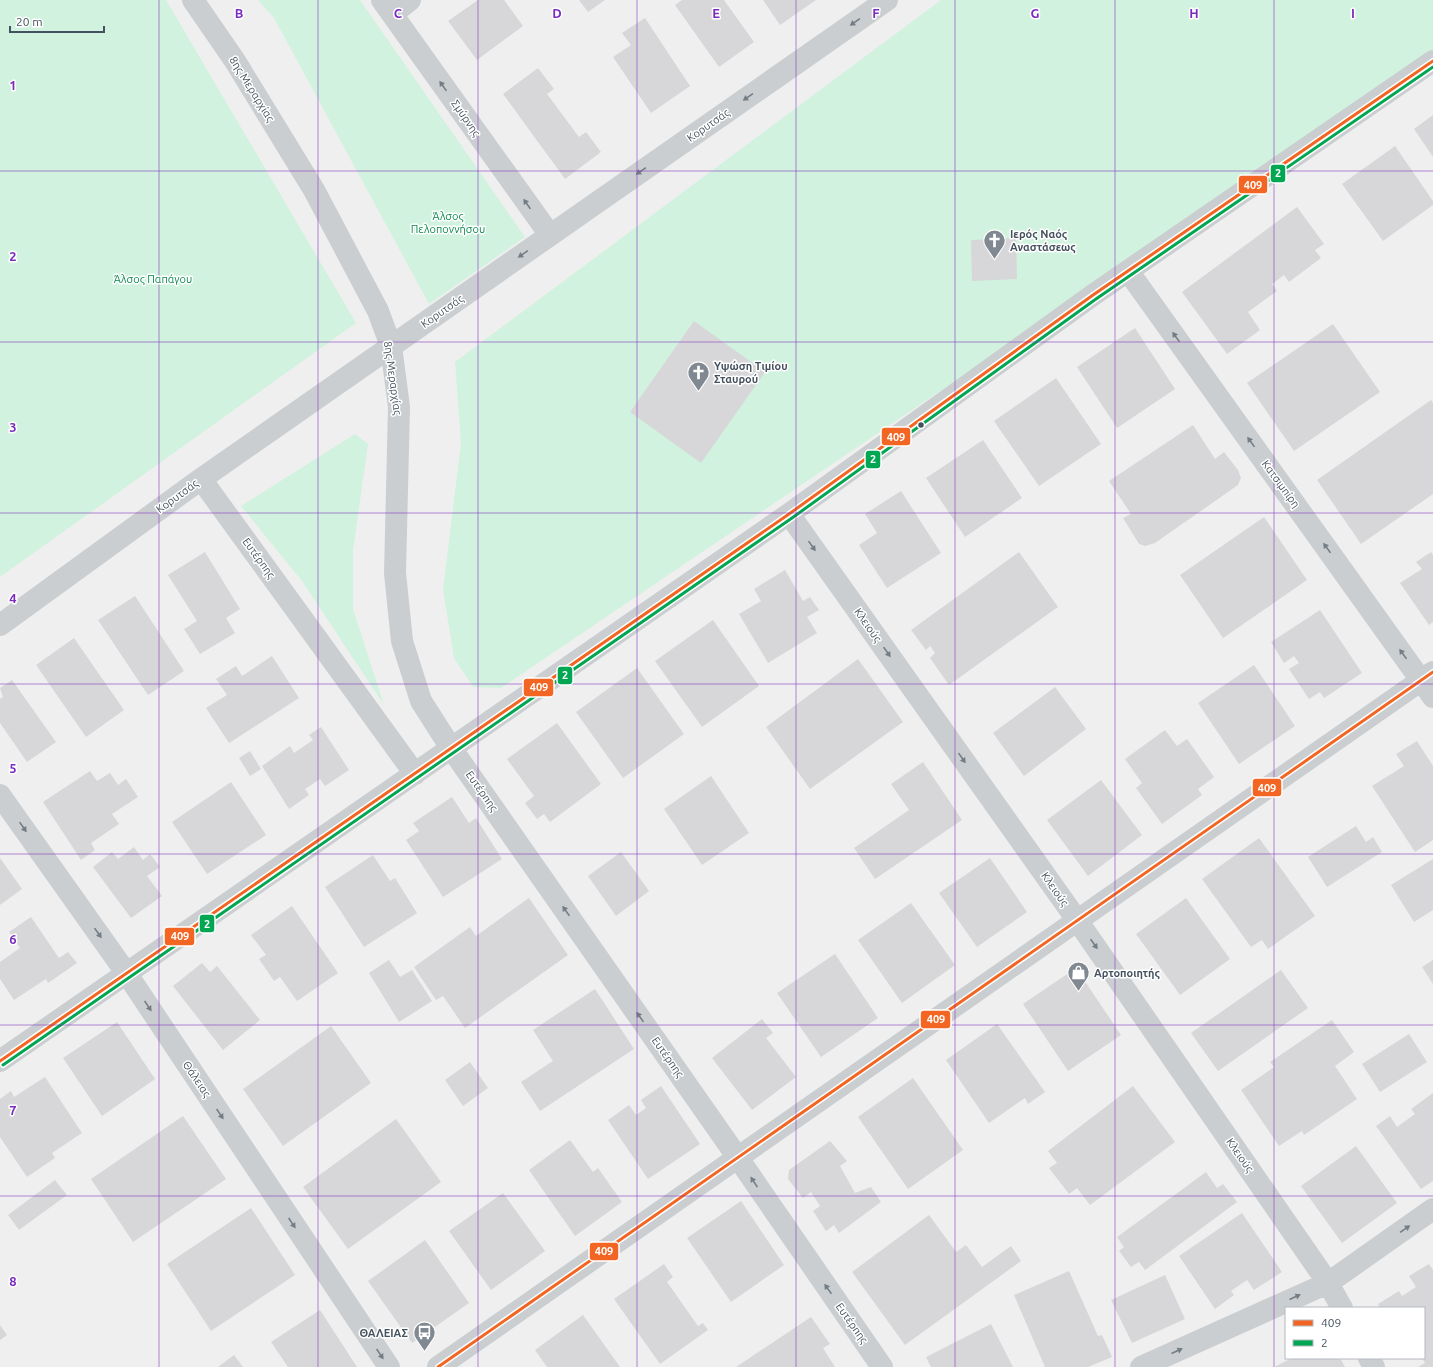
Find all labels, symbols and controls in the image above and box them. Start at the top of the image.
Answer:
text: B [235,6,244,20]
text: C [394,6,403,20]
text: D [552,6,562,20]
text: E [712,6,720,20]
text: F [872,6,880,20]
text: G [1031,6,1040,20]
text: H [1189,6,1199,20]
text: I [1351,6,1355,20]
scale bar [10,8,104,34]
text: 20 m [16,15,43,28]
one-way arrow [849,18,860,26]
street label: 8ης Μεραρχίας [226,54,277,124]
text: 1 [9,78,17,92]
one-way arrow [439,81,447,92]
one-way arrow [743,93,753,101]
street label: Σμύρνης [448,97,483,139]
street label: Κορυτσάς [685,106,732,145]
line badge: 2 [1270,164,1286,183]
one-way arrow [636,167,647,175]
text: 2 [1275,167,1281,179]
line badge: 409 [1238,175,1268,194]
text: 409 [1244,179,1262,191]
one-way arrow [523,198,531,209]
park label: Άλσος Πελοποννήσου [411,210,485,235]
church icon: Ιερός Ναός Αναστάσεως [981,227,1007,260]
place label: Ιερός Ναός Αναστάσεως [1010,228,1076,254]
text: 2 [9,249,17,263]
one-way arrow [518,250,529,258]
park label: Άλσος Παπάγου [114,273,192,286]
street label: Κορυτσάς [419,292,466,331]
one-way arrow [1172,331,1180,342]
street label: 8ης Μεραρχίας [381,340,404,416]
church icon: Υψώση Τιμίου Σταυρού [685,359,711,392]
place label: Υψώση Τιμίου Σταυρού [714,360,788,385]
text: 3 [9,420,17,434]
unlabelled marker [916,420,926,430]
line badge: 409 [881,427,911,446]
text: 409 [887,431,905,443]
one-way arrow [1247,437,1255,448]
line badge: 2 [865,450,881,469]
text: 2 [870,453,876,465]
street label: Κατσιμπίρη [1260,458,1302,510]
street label: Κορυτσάς [154,477,201,516]
street label: Ευτέρπης [240,536,278,581]
one-way arrow [808,541,816,551]
one-way arrow [1323,543,1331,553]
text: 4 [9,591,17,605]
street label: Κλειούς [851,606,884,645]
one-way arrow [883,647,891,657]
one-way arrow [1399,648,1407,659]
line badge: 2 [557,666,573,685]
text: 2 [562,669,568,681]
line badge: 409 [523,678,554,697]
text: 409 [530,681,548,693]
one-way arrow [958,753,966,763]
text: 5 [9,761,17,775]
street label: Ευτέρπης [463,768,500,814]
line badge: 409 [1252,778,1282,797]
text: 409 [1258,782,1276,794]
one-way arrow [19,822,27,832]
street label: Κλειούς [1038,870,1071,909]
one-way arrow [562,905,570,916]
line badge: 2 [199,914,215,933]
text: 2 [204,918,210,930]
line badge: 409 [164,927,195,946]
one-way arrow [94,928,102,938]
text: 409 [171,930,189,942]
text: 6 [9,932,17,946]
one-way arrow [1090,939,1098,949]
shop icon: Αρτοποιητής [1065,960,1091,993]
place label: Αρτοποιητής [1094,967,1160,980]
one-way arrow [144,1001,152,1011]
line badge: 409 [920,1010,951,1029]
one-way arrow [636,1012,644,1023]
text: 409 [927,1013,945,1025]
street label: Ευτέρπης [649,1034,686,1080]
street label: Θάλειας [180,1059,213,1100]
text: 7 [9,1103,17,1117]
one-way arrow [216,1109,224,1120]
street label: Κλειούς [1223,1136,1256,1175]
one-way arrow [750,1177,758,1187]
one-way arrow [288,1217,296,1228]
one-way arrow [1400,1225,1410,1233]
line badge: 409 [589,1242,619,1261]
text: 409 [595,1245,613,1257]
text: 8 [9,1274,17,1288]
one-way arrow [824,1284,832,1294]
one-way arrow [1290,1294,1302,1300]
street label: Ευτέρπης [833,1300,870,1346]
legend [1285,1307,1425,1359]
text: 409 [1321,1316,1341,1329]
bus stop icon: ΘΑΛΕΙΑΣ [411,1320,437,1353]
place label: ΘΑΛΕΙΑΣ [359,1327,408,1339]
text: 2 [1321,1336,1328,1349]
one-way arrow [1171,1348,1182,1354]
one-way arrow [376,1349,384,1359]

